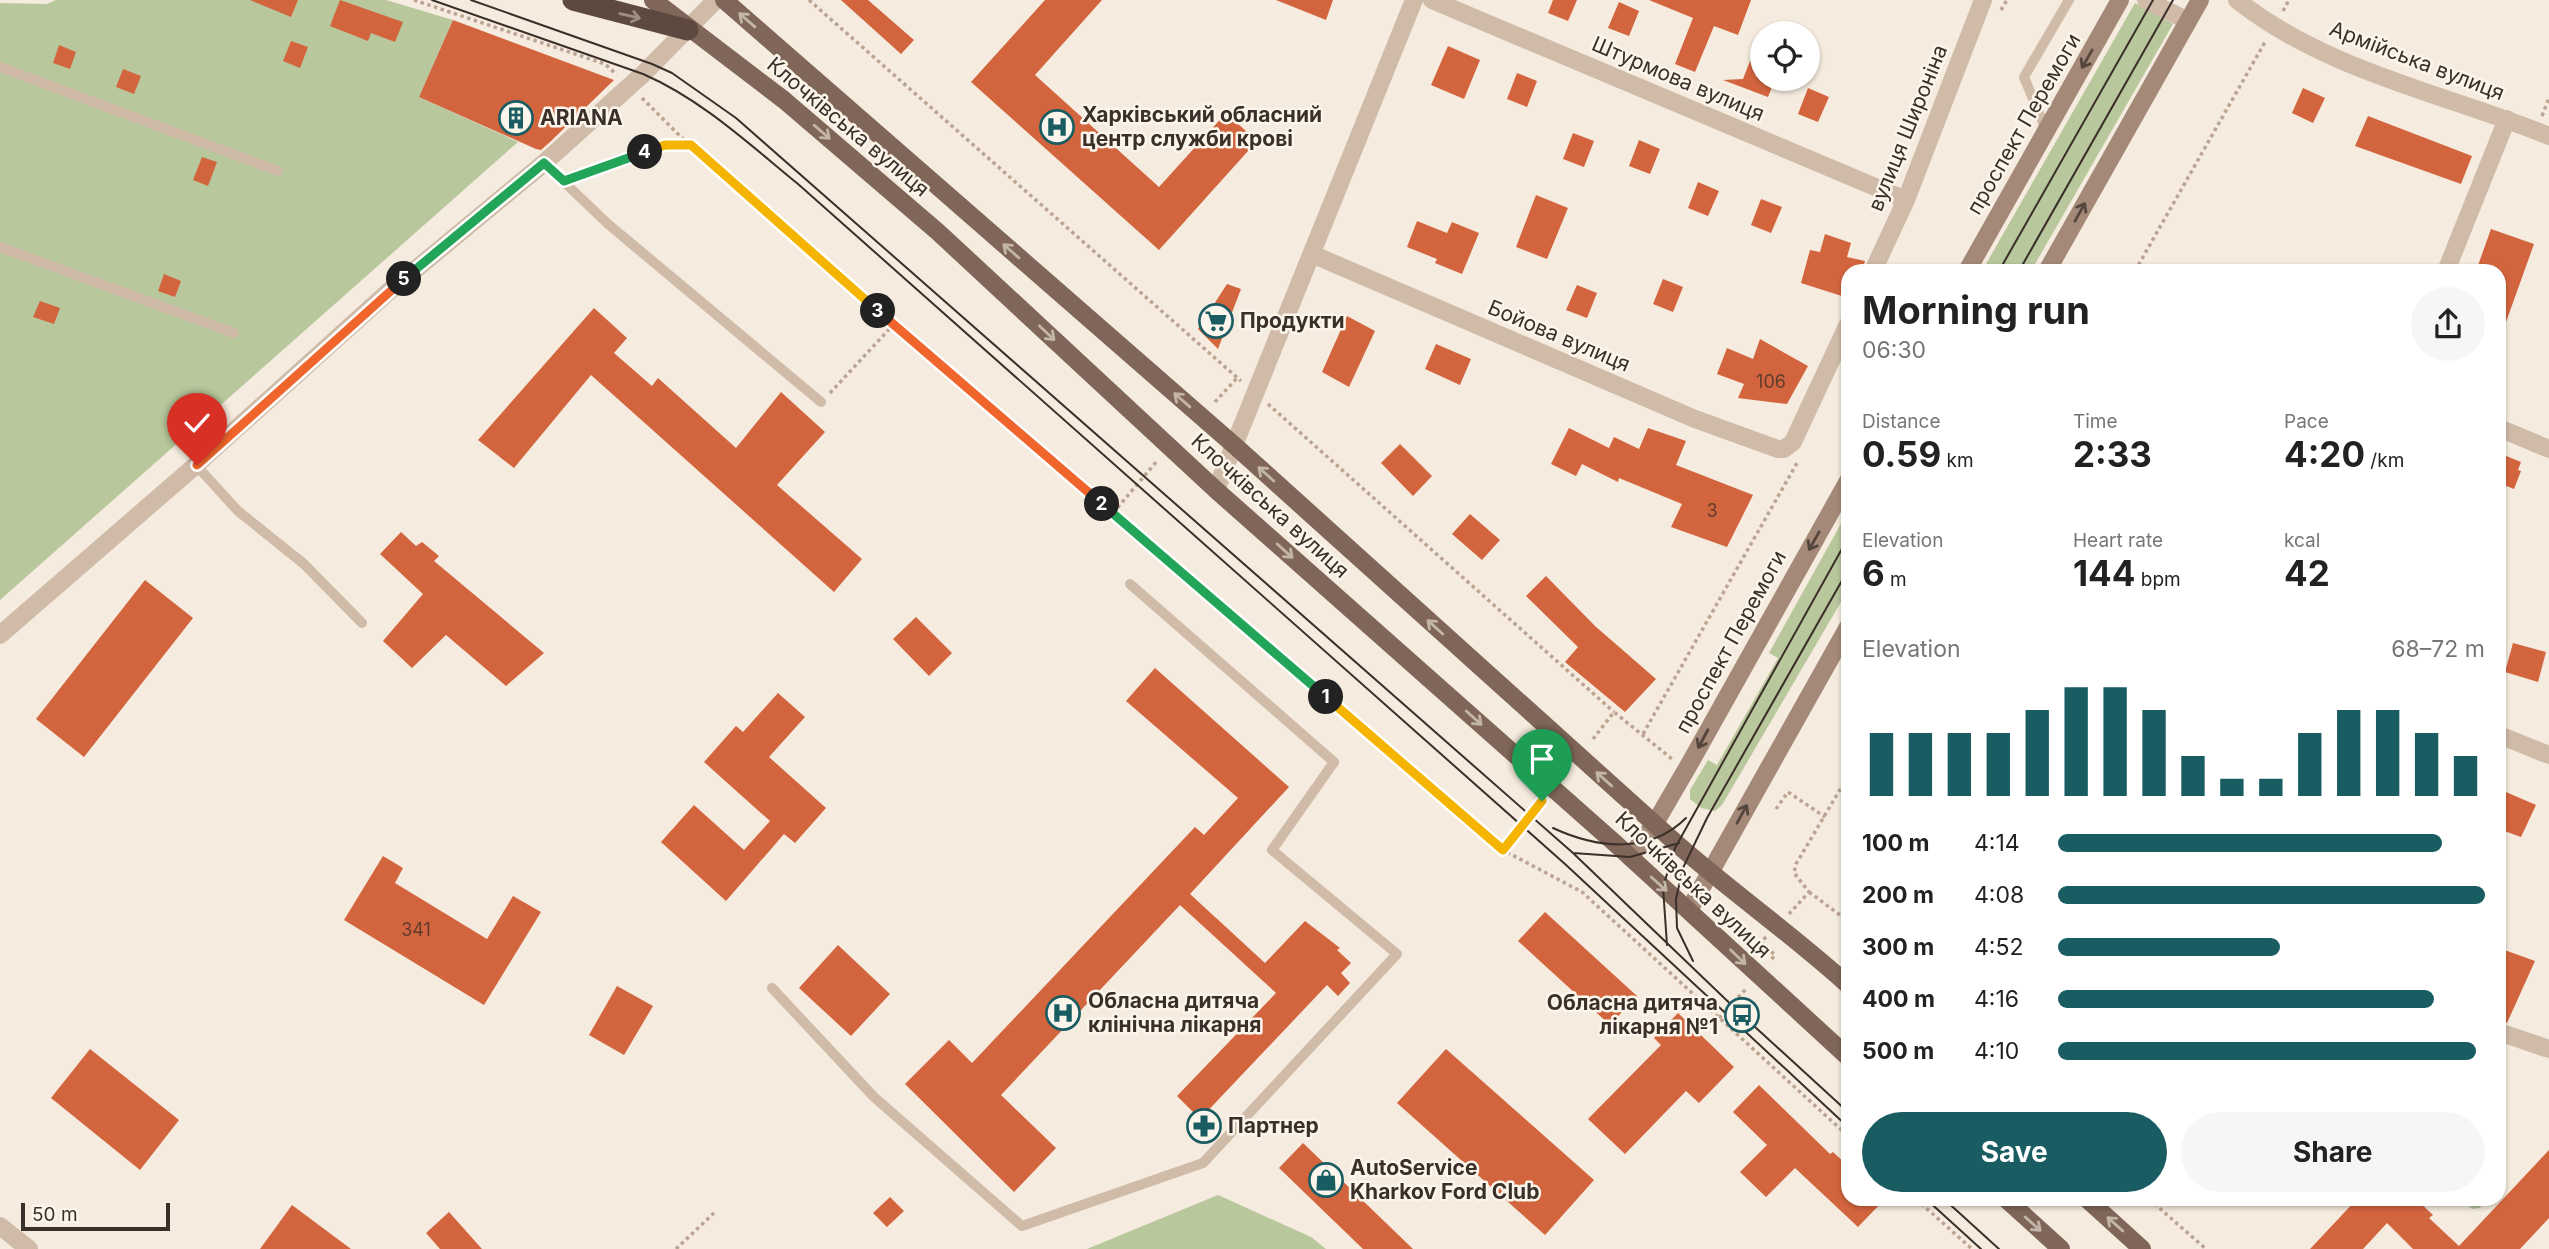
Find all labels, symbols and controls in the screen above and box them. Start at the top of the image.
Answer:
one-way arrow [618,10,641,23]
one-way arrow [739,12,757,28]
street label: Армійська вулиця [2326,16,2508,105]
map controls [1750,21,1820,91]
button: locate [1750,21,1820,91]
street label: проспект Перемоги [1961,29,2086,219]
street label: Штурмова вулиця [1588,31,1768,126]
street label: вулиця Широніна [1863,41,1952,215]
one-way arrow [2079,49,2093,69]
street label: Клочківська вулиця [762,52,934,202]
building icon: ARIANA [497,99,535,137]
place label: Харківський обласний центр служби крові [1082,102,1322,151]
place label: ARIANA [540,105,623,130]
hospital icon: Харківський обласний центр служби крові [1038,108,1076,146]
one-way arrow [813,124,831,140]
pin: 4 [628,134,662,170]
text: 4 [638,140,651,163]
one-way arrow [2074,202,2088,222]
one-way arrow [1002,243,1020,259]
pin: 5 [386,262,422,296]
text: 5 [397,267,410,290]
text: Morning run [1862,287,2090,333]
button: share [2411,287,2485,361]
pin: 3 [860,294,896,328]
street label: Бойова вулиця [1484,294,1634,377]
text: 3 [871,299,884,322]
supermarket icon: Продукти [1197,302,1235,340]
place label: Продукти [1240,308,1345,333]
one-way arrow [1038,324,1055,341]
text: 06:30 [1862,336,1926,364]
house number: 106 [1756,371,1786,392]
one-way arrow [1173,392,1191,408]
pin [167,393,227,465]
icon: check [178,404,216,442]
text: Distance [1862,410,1940,433]
text: Time [2073,410,2118,433]
text: Pace [2284,410,2329,433]
street label: Клочківська вулиця [1186,428,1354,583]
text: 0.59 [1862,433,1941,475]
text: 2:33 [2073,433,2152,475]
text: 4:20 [2284,433,2365,475]
text: km [1941,449,1974,472]
text: /km [2365,449,2404,472]
one-way arrow [1257,466,1275,482]
pin: 2 [1084,486,1120,522]
text: 2 [1096,492,1107,515]
house number: 3 [1706,500,1718,521]
text: Elevation [1862,529,1943,552]
text: Heart rate [2073,529,2163,552]
text: kcal [2284,529,2320,552]
one-way arrow [1807,530,1821,550]
one-way arrow [1276,543,1294,559]
street label: проспект Перемоги [1670,546,1791,738]
text: 6 [1862,552,1885,594]
text: 144 [2073,552,2135,594]
text: 42 [2284,552,2330,594]
text: m [1885,568,1907,591]
text: bpm [2135,568,2181,591]
one-way arrow [1427,618,1444,635]
text: Elevation [1862,635,1961,663]
text: 68–72 m [2391,635,2485,663]
pin: 1 [1308,680,1344,714]
text: 1 [1321,685,1330,708]
one-way arrow [1465,710,1483,726]
one-way arrow [1696,728,1709,749]
pin [1512,729,1572,801]
icon: arrive [1523,740,1561,778]
one-way arrow [1595,771,1613,787]
one-way arrow [1736,804,1750,824]
street label: Клочківська вулиця [1610,806,1776,963]
text: 100 m [1862,829,1929,857]
text: 4:14 [1974,829,2020,857]
one-way arrow [1650,876,1668,892]
text: 200 m [1862,881,1934,909]
text: 4:08 [1974,881,2024,909]
house number: 341 [401,919,431,940]
text: 300 m [1862,933,1934,961]
text: 4:52 [1974,933,2024,961]
one-way arrow [1729,948,1746,965]
text: 400 m [1862,985,1935,1013]
text: 4:16 [1974,985,2019,1013]
place label: Обласна дитяча клінічна лікарня [1088,988,1262,1037]
place label: Обласна дитяча лікарня №1 [1547,990,1718,1039]
hospital icon: Обласна дитяча клінічна лікарня [1044,994,1082,1032]
bus stop icon: Обласна дитяча лікарня №1 [1723,996,1761,1034]
text: 500 m [1862,1037,1934,1065]
text: 4:10 [1974,1037,2019,1065]
pharmacy icon: Партнер [1185,1107,1223,1145]
button: Save [1862,1112,2167,1192]
button: Share [2181,1112,2485,1192]
place label: Партнер [1228,1113,1319,1138]
place label: AutoService Kharkov Ford Club [1350,1155,1539,1204]
shop icon: AutoService Kharkov Ford Club [1307,1161,1345,1199]
scale bar [21,1200,170,1232]
text: 50 m [32,1203,78,1226]
one-way arrow [2024,1216,2042,1232]
one-way arrow [2106,1216,2124,1232]

